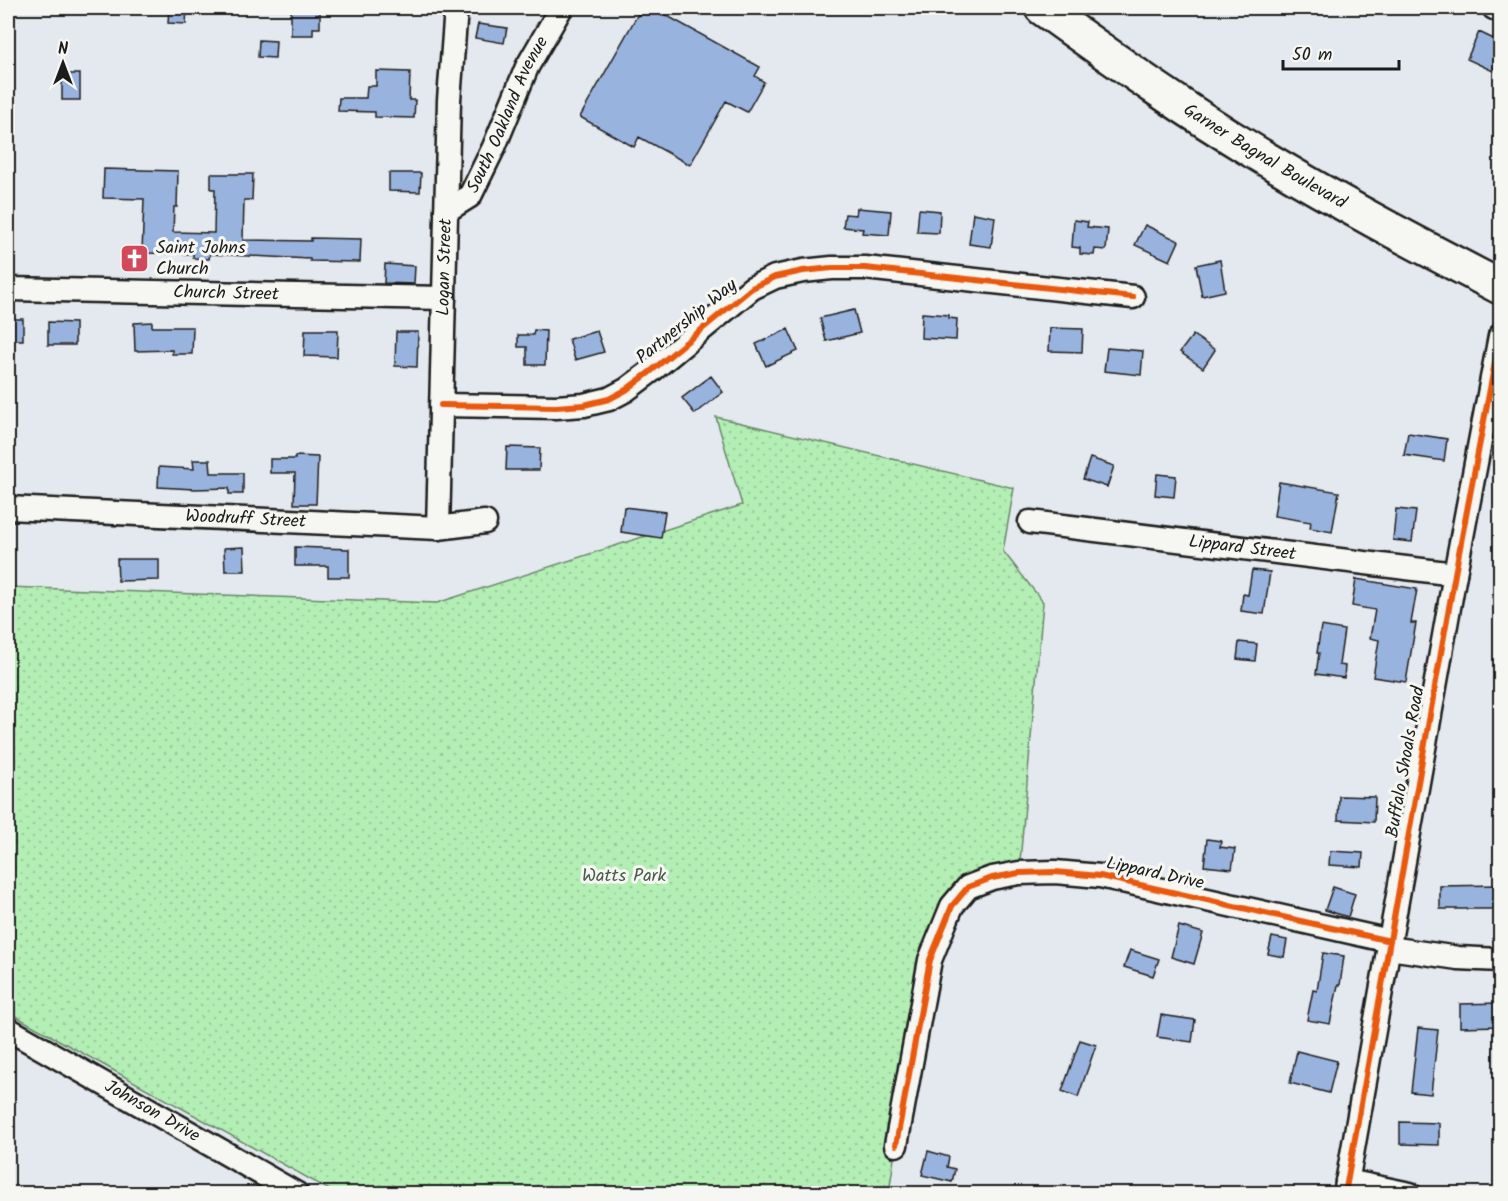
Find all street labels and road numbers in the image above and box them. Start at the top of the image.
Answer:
street label: South Oakland Avenue [459,31,556,198]
street label: Garner Bagnal Boulevard [1177,96,1353,218]
street label: Logan Street [429,217,460,316]
street label: Partnership Way [630,272,744,372]
street label: Church Street [173,278,280,309]
street label: Woodruff Street [185,502,308,536]
street label: Lippard Street [1187,527,1299,569]
street label: Buffalo Shoals Road [1378,683,1434,840]
street label: Lippard Drive [1103,849,1207,899]
street label: Johnson Drive [99,1072,205,1150]

